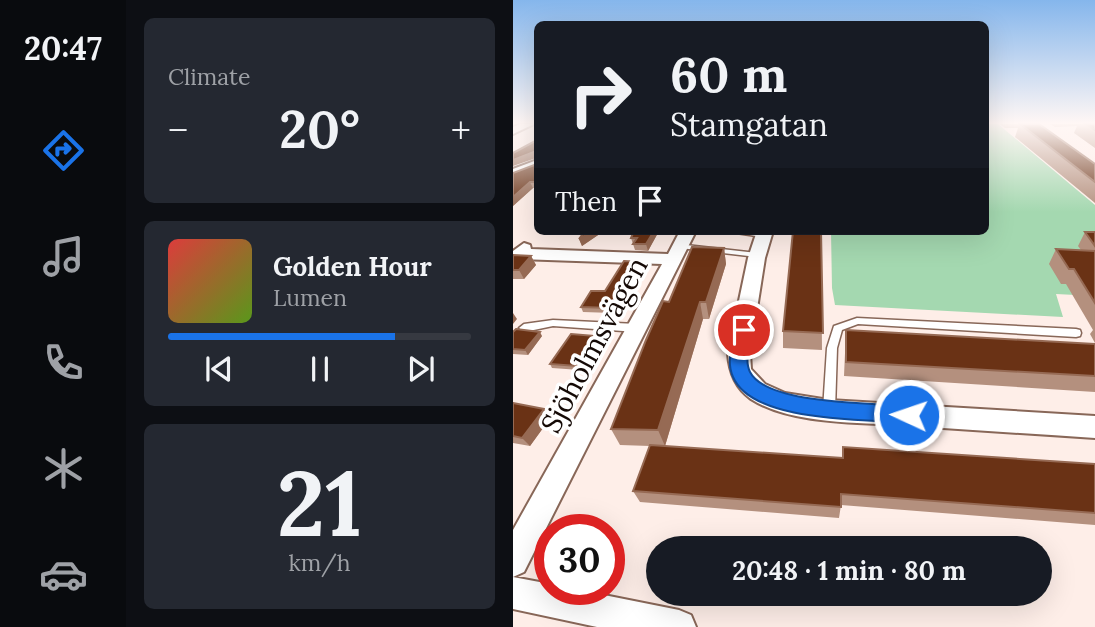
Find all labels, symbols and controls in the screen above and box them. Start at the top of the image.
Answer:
text: 20:47 [24,28,102,69]
text: 60 m [670,43,787,105]
icon: right [555,49,646,140]
text: Climate [168,62,250,91]
text: 20° [279,96,360,162]
text: Stamgatan [670,104,828,145]
text: − [168,106,188,154]
text: + [451,106,471,154]
icon: directions [39,126,88,175]
icon: arrive [631,182,669,220]
text: Then [555,185,617,218]
icon: music [39,232,88,281]
text: Golden Hour [273,250,432,283]
street label: Sjöholmsvägen [533,251,655,439]
text: Lumen [273,283,347,312]
pin [714,300,774,360]
icon: arrive [725,311,763,349]
icon: phone [39,338,88,387]
icon: previous [200,350,238,388]
icon: pause [301,350,339,388]
icon: next [402,350,440,388]
position arrow [872,378,946,452]
icon: climate [39,444,88,493]
text: 21 [277,444,362,561]
speed limit sign: 30 [534,514,625,605]
text: km/h [288,548,351,577]
icon: car [39,550,88,599]
text: 20:48 · 1 min · 80 m [732,554,966,587]

